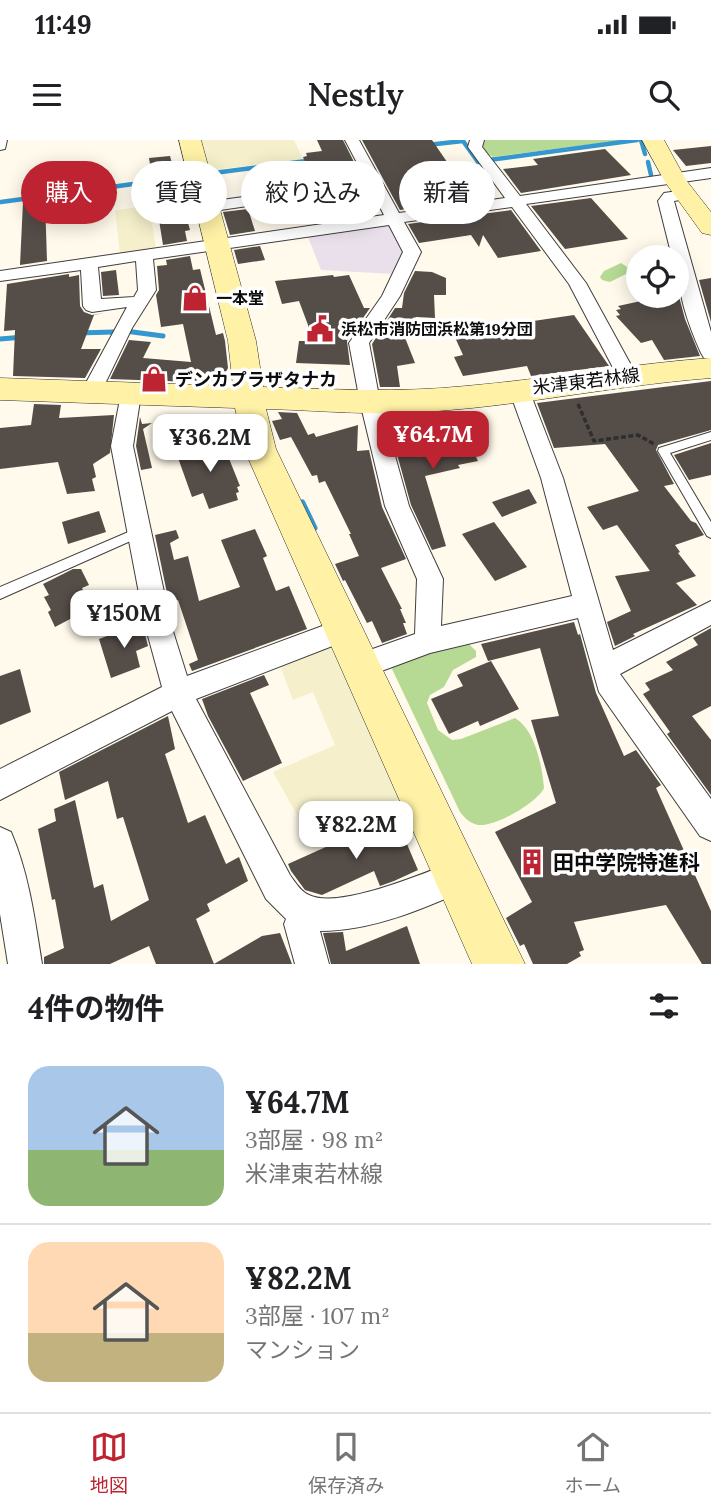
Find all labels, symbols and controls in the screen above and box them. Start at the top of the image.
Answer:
text: 11:49 [35,8,92,41]
text: Nestly [307,74,404,115]
icon: menu [28,76,66,114]
icon: search [645,76,683,114]
chip: 購入 [21,161,117,224]
chip: 賃貸 [131,161,227,224]
chip: 絞り込み [241,161,385,224]
chip: 新着 [399,161,495,224]
map controls [626,245,689,308]
button: locate [626,245,689,308]
shop icon: 一本堂 [180,283,210,313]
place label: 一本堂 [216,288,264,308]
public building icon: 浜松市消防団浜松第19分団 [305,314,335,344]
place label: 浜松市消防団浜松第19分団 [341,319,533,339]
street label: 米津東若林線 [531,363,641,399]
shop icon: デンカプラザタナカ [139,364,169,394]
place label: デンカプラザタナカ [175,368,337,391]
pin: ¥64.7M [376,412,490,471]
pin: ¥36.2M [153,414,267,474]
text: ¥64.7M [393,419,473,448]
text: ¥36.2M [169,422,251,451]
pin: ¥150M [75,590,173,650]
text: ¥150M [86,598,162,627]
pin: ¥82.2M [299,802,413,861]
text: ¥82.2M [315,809,397,838]
building icon: 田中学院特進科 [517,847,547,877]
place label: 田中学院特進科 [553,849,700,876]
icon: filters [645,987,683,1025]
text: 4件の物件 [28,989,164,1027]
text: ¥64.7M [245,1083,350,1121]
icon: home [84,1094,168,1178]
text: 3部屋 · 98 m² [245,1125,383,1154]
text: 米津東若林線 [245,1159,383,1188]
text: ¥82.2M [245,1259,352,1297]
icon: home [84,1270,168,1354]
text: 3部屋 · 107 m² [245,1301,390,1330]
text: マンション [245,1335,360,1364]
tab: 地図 [90,1428,128,1497]
tab: 保存済み [308,1428,384,1497]
tab: ホーム [564,1428,621,1497]

